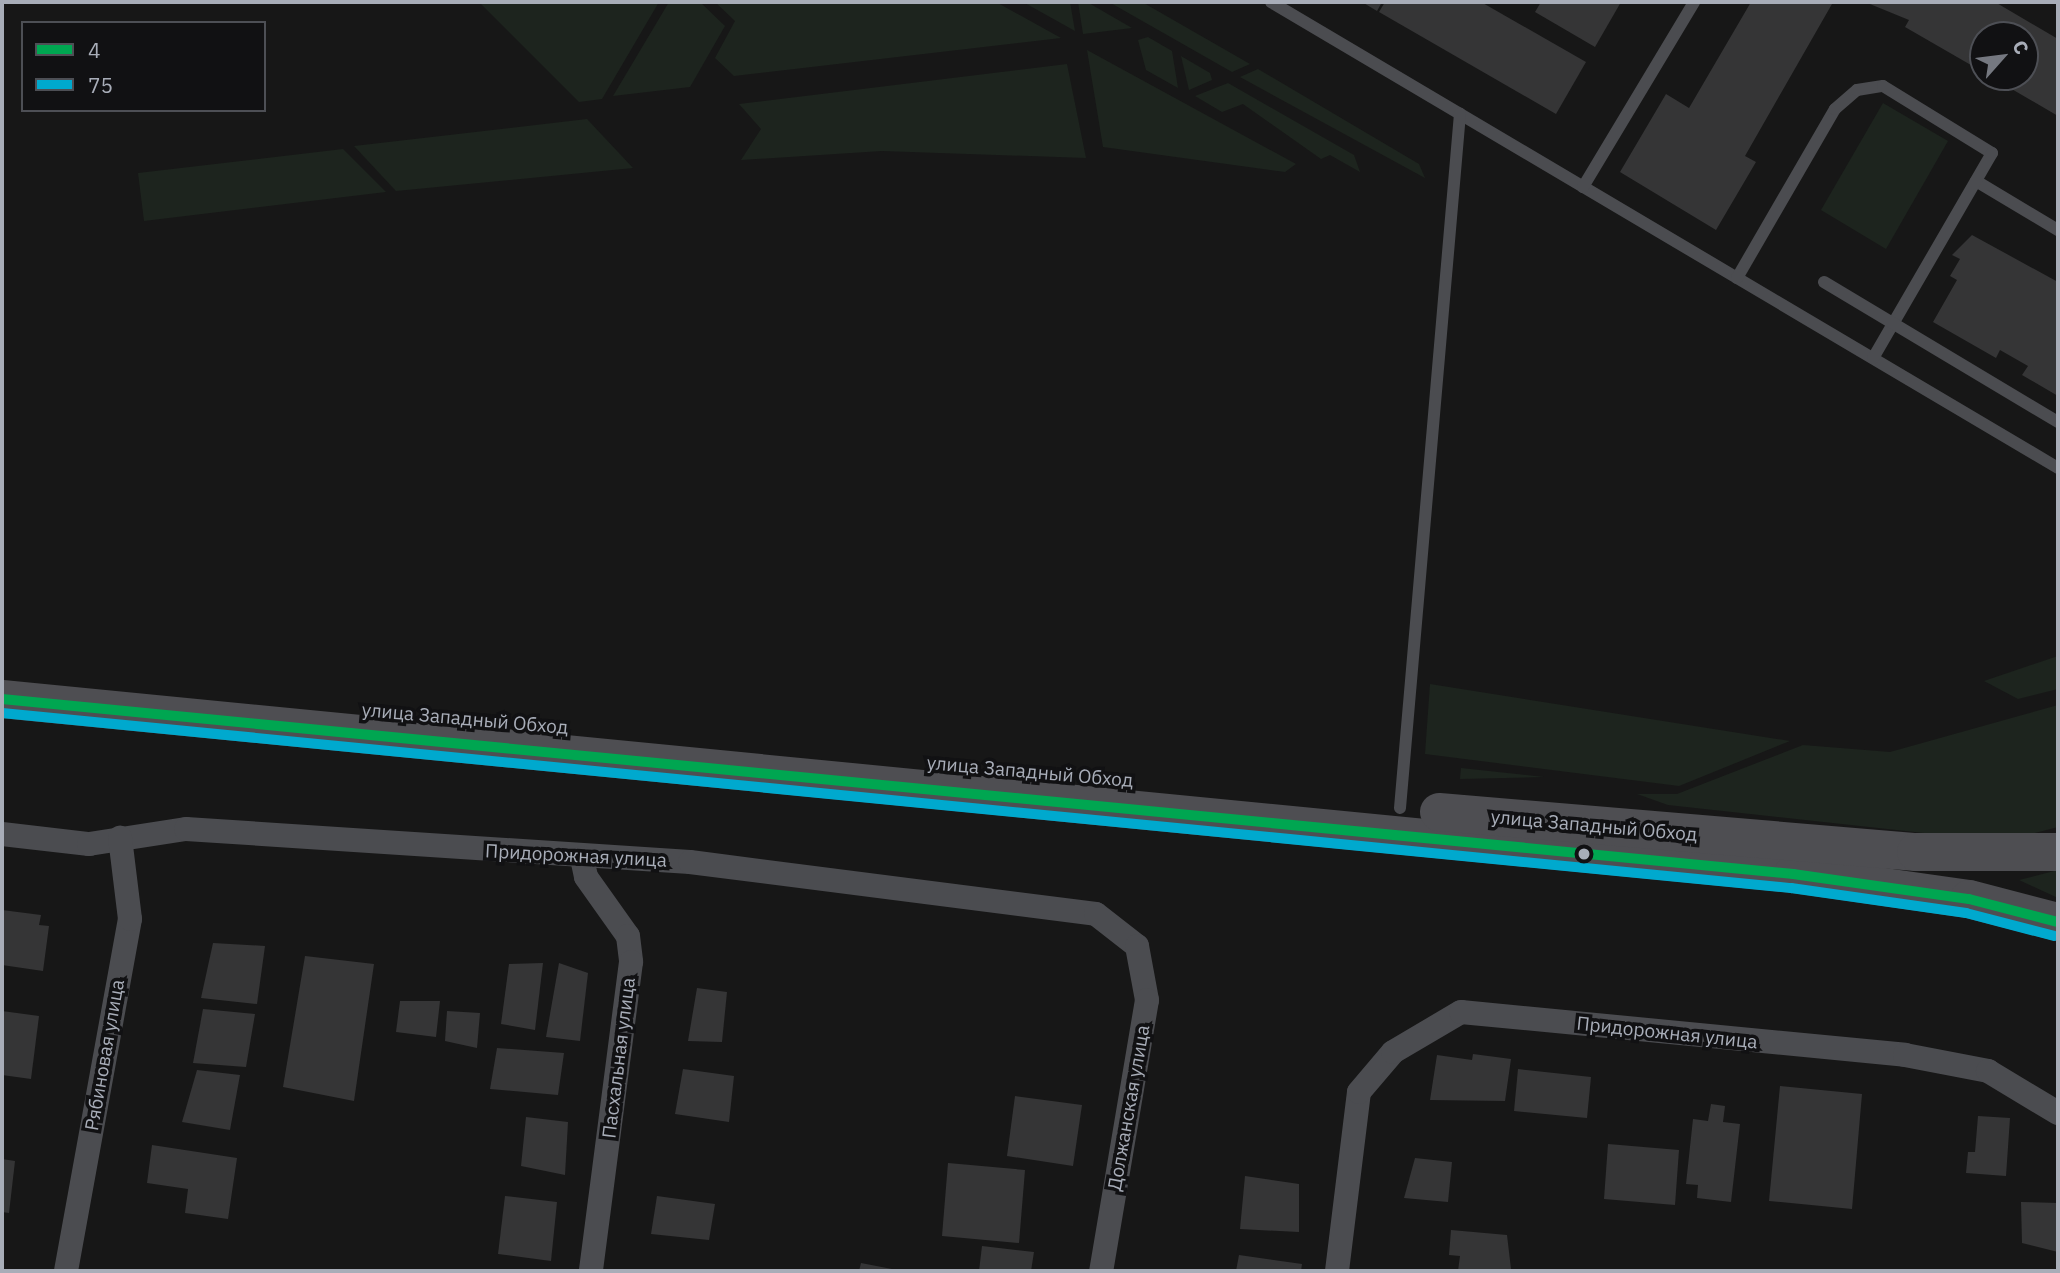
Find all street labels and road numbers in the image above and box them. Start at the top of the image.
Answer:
street label: улица Западный Обход [361,699,569,739]
street label: улица Западный Обход [926,752,1134,792]
street label: улица Западный Обход [1490,806,1698,846]
street label: Придорожная улица [485,840,667,872]
street label: Пасхальная улица [598,976,640,1140]
street label: Рябиновая улица [80,978,130,1132]
street label: Придорожная улица [1575,1012,1759,1054]
street label: Должанская улица [1103,1023,1155,1193]

